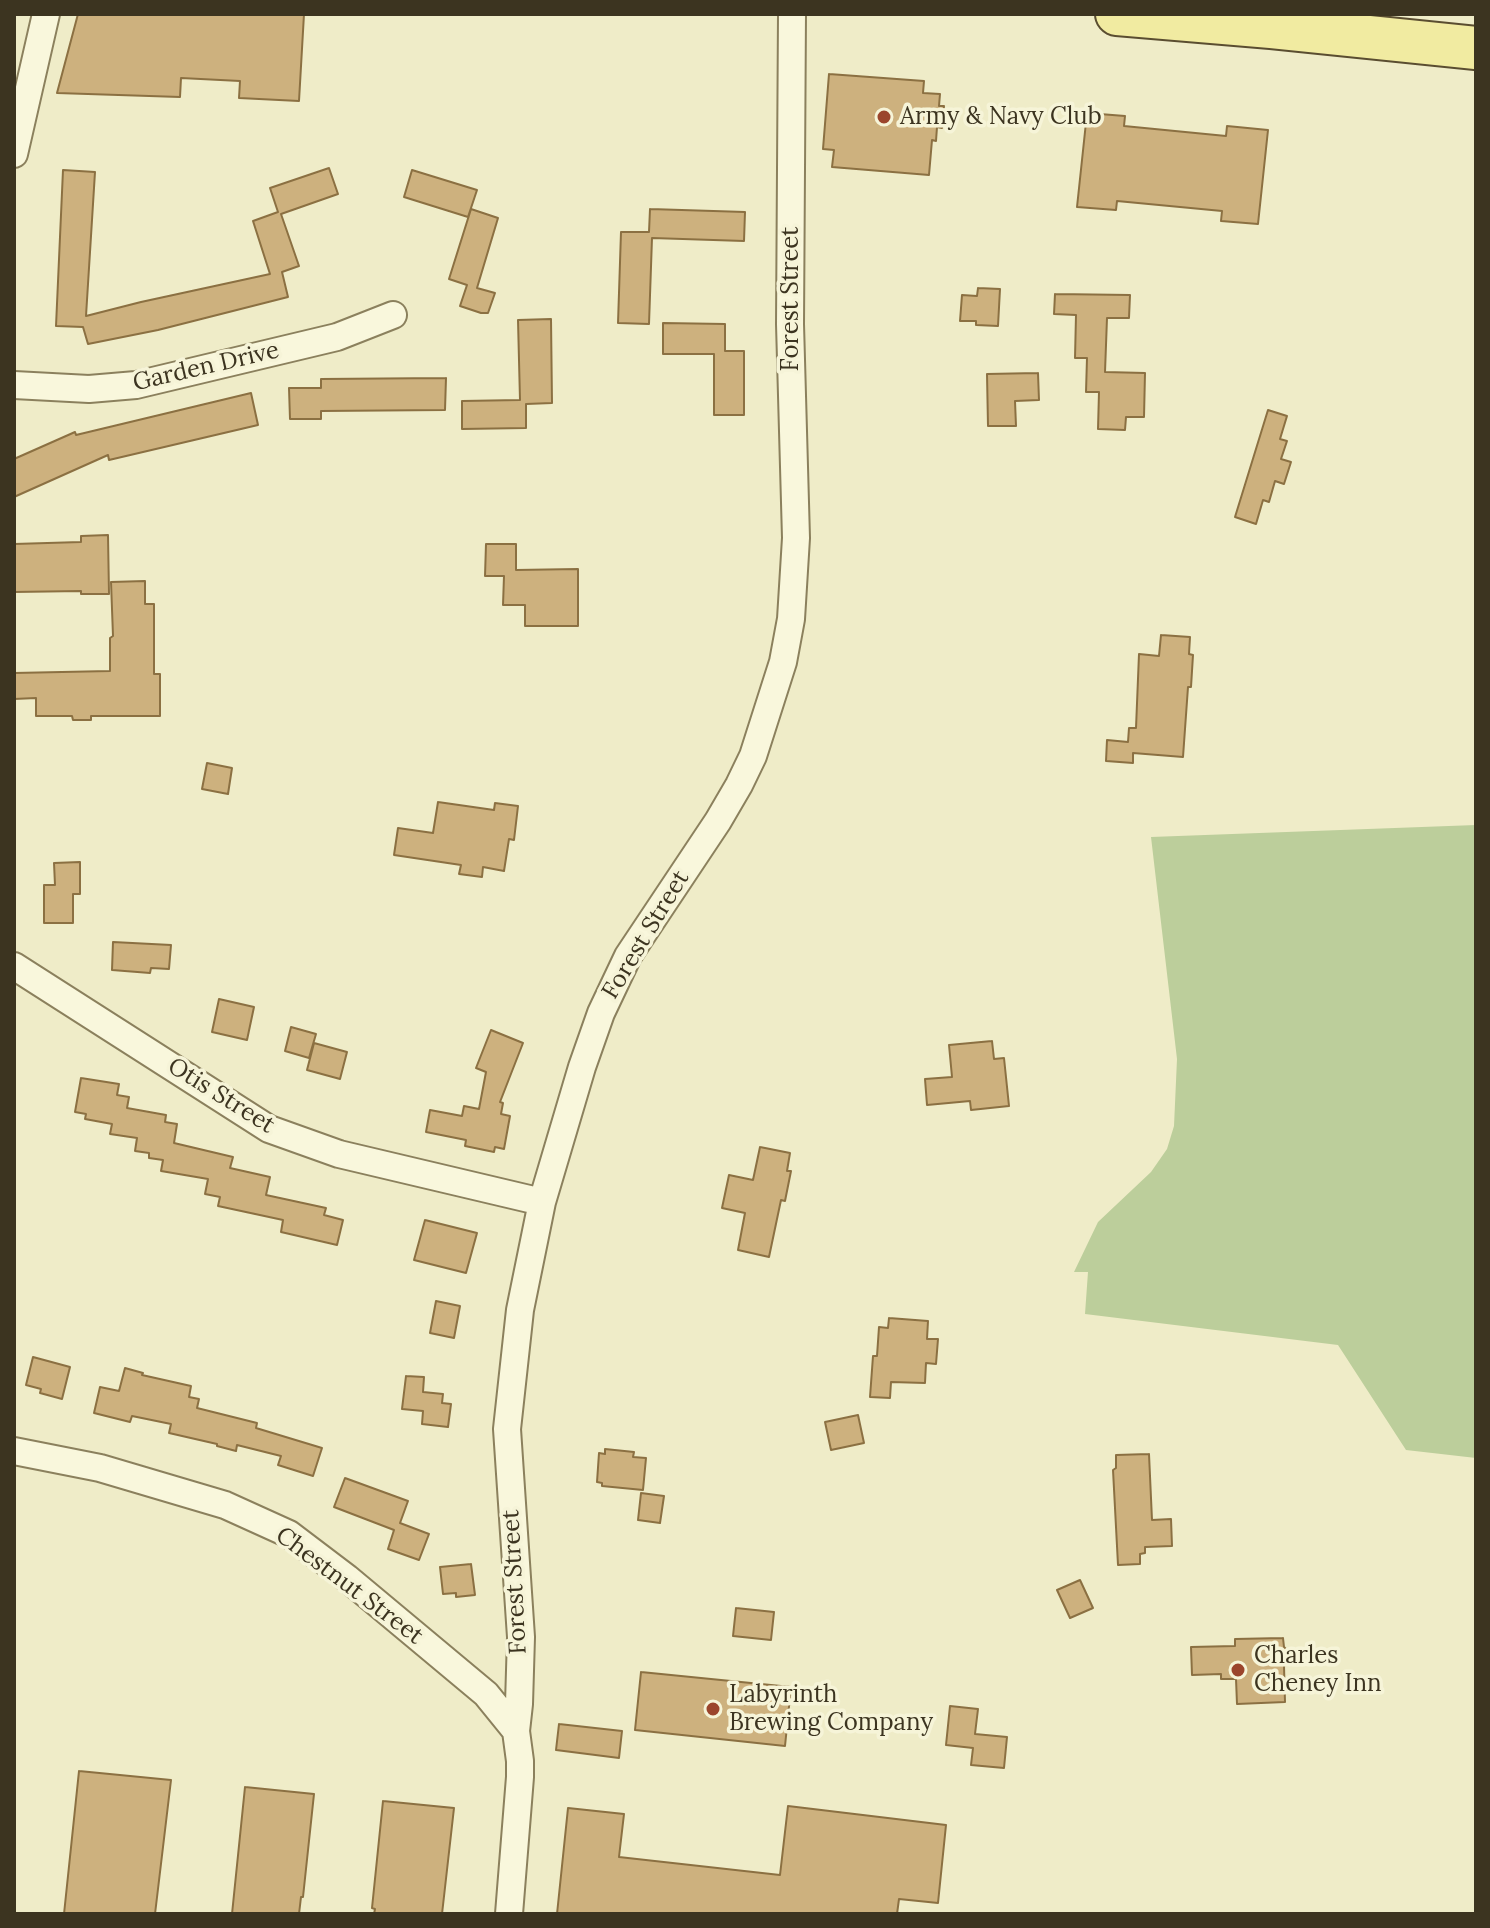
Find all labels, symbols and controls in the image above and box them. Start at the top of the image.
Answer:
place label: Army & Navy Club [900,103,1102,131]
marker: Army & Navy Club [875,108,893,126]
street label: Forest Street [777,227,805,371]
street label: Garden Drive [130,336,282,398]
street label: Forest Street [596,866,696,1004]
street label: Otis Street [162,1052,280,1140]
street label: Forest Street [497,1509,533,1655]
street label: Chestnut Street [270,1521,428,1651]
place label: Charles Cheney Inn [1254,1642,1382,1698]
marker: Charles Cheney Inn [1229,1661,1247,1679]
place label: Labyrinth Brewing Company [729,1681,933,1737]
marker: Labyrinth Brewing Company [704,1700,722,1718]

